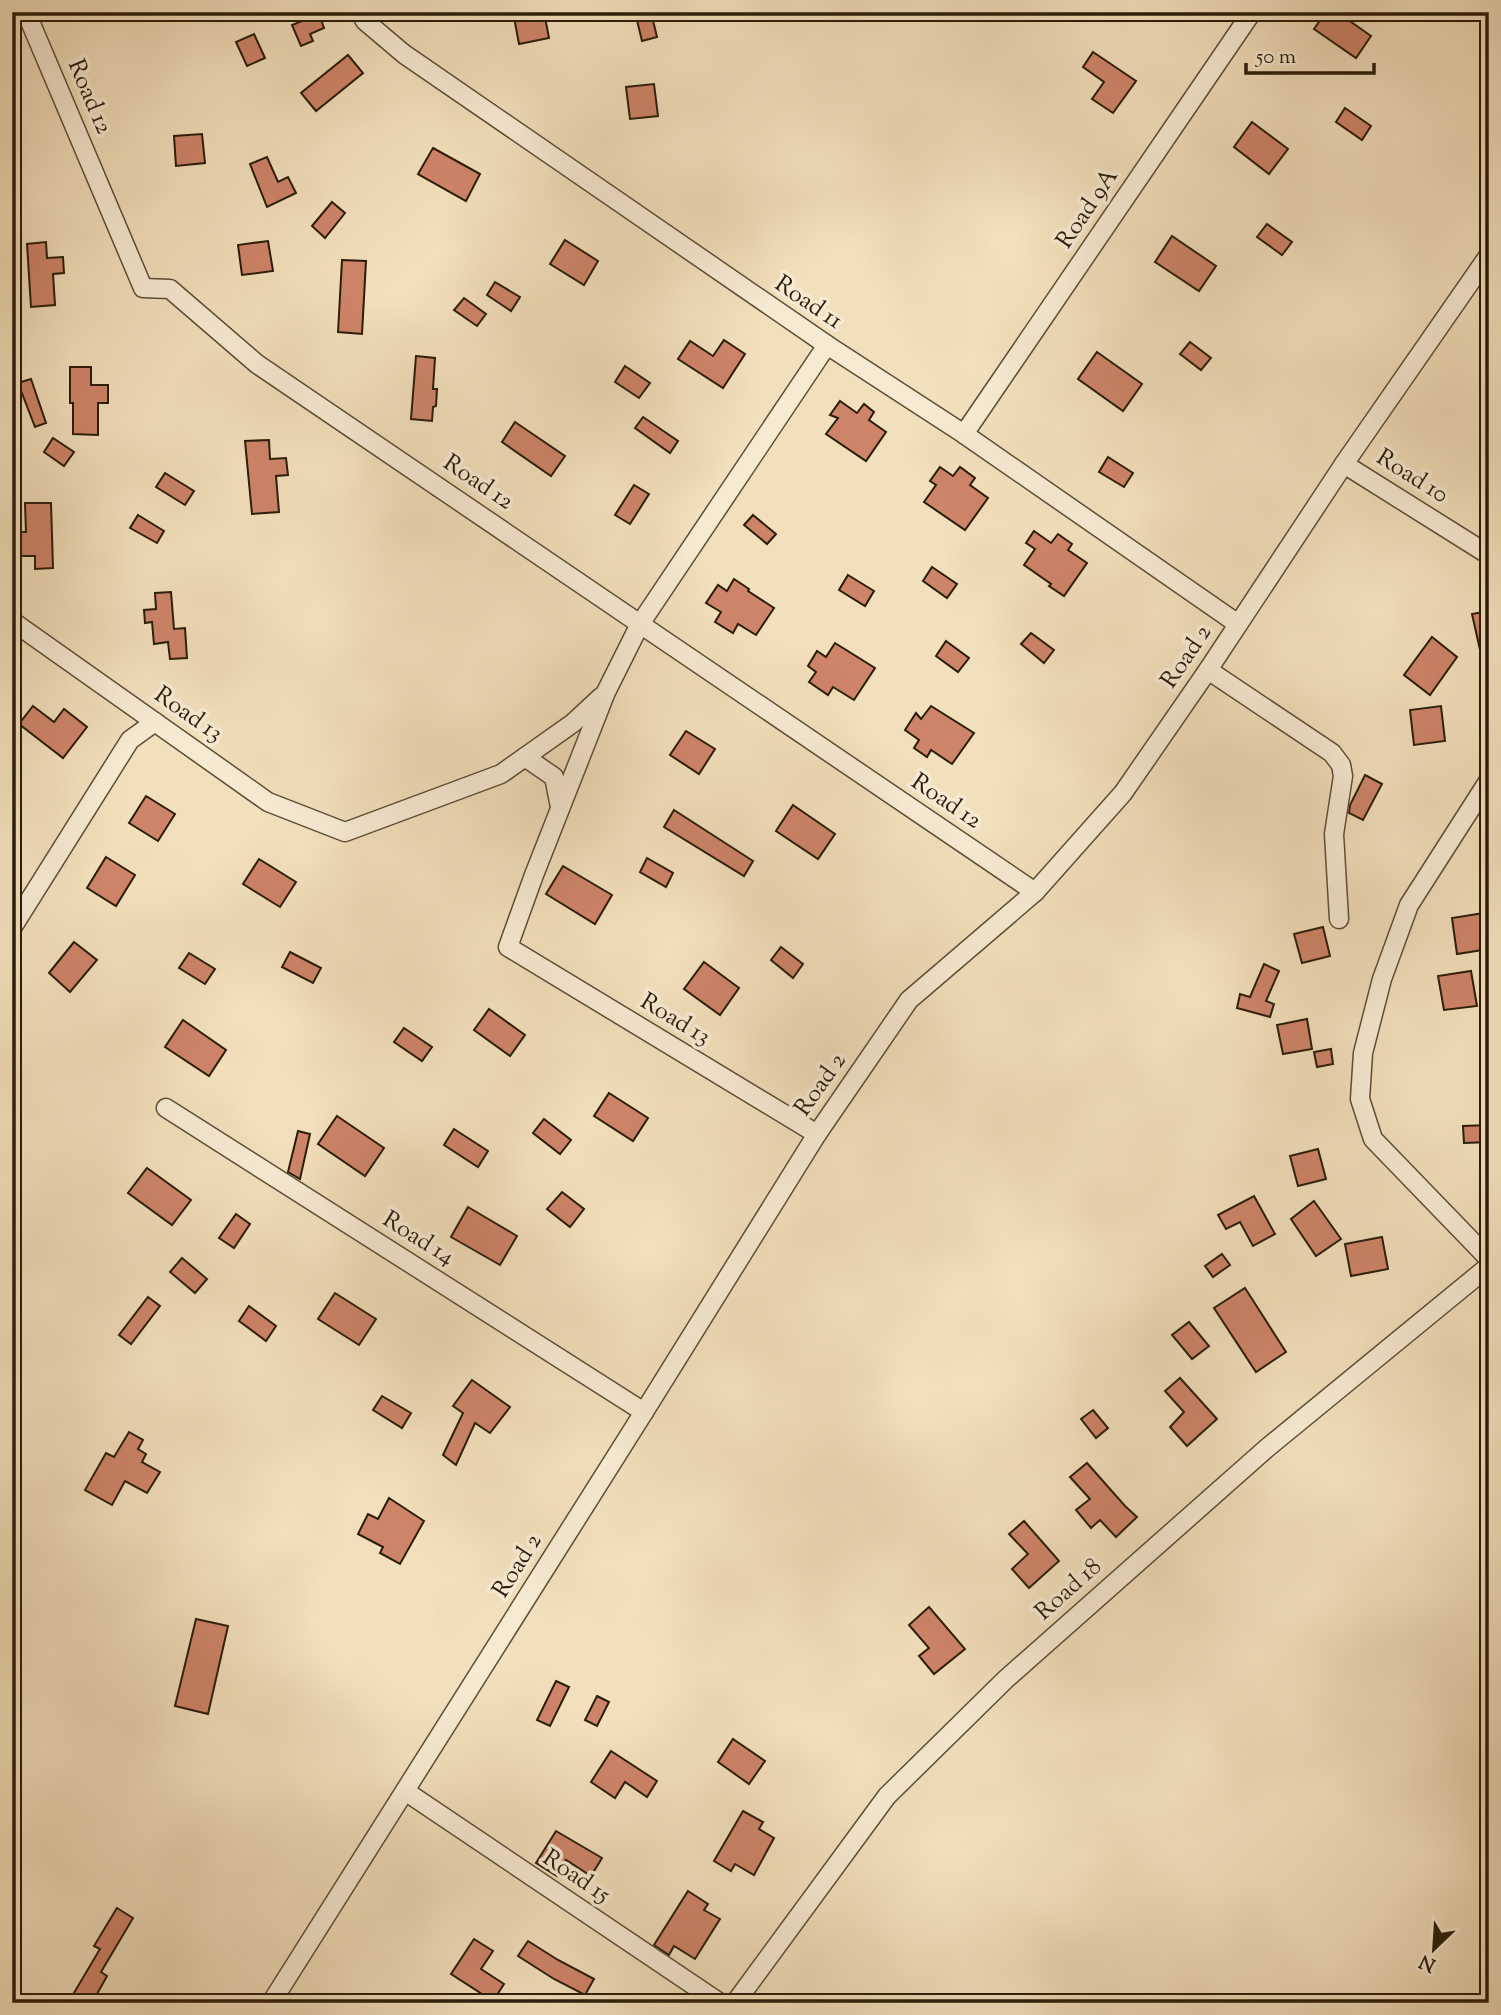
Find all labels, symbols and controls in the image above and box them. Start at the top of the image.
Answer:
scale bar [1246,32,1373,76]
text: 50 m [1255,43,1296,73]
street label: Road 12 [58,54,120,140]
street label: Road 9A [1049,162,1128,256]
street label: Road 11 [767,268,849,338]
street label: Road 10 [1369,441,1455,513]
street label: Road 12 [436,447,520,519]
street label: Road 2 [1153,618,1221,696]
street label: Road 13 [147,679,229,751]
street label: Road 12 [904,766,988,838]
street label: Road 13 [633,986,717,1054]
street label: Road 2 [787,1046,855,1124]
street label: Road 14 [375,1204,461,1274]
street label: Road 2 [485,1527,551,1605]
street label: Road 18 [1028,1551,1110,1629]
street label: Road 15 [535,1842,617,1912]
north arrow [1400,1913,1470,1983]
text: N [1415,1947,1440,1978]

